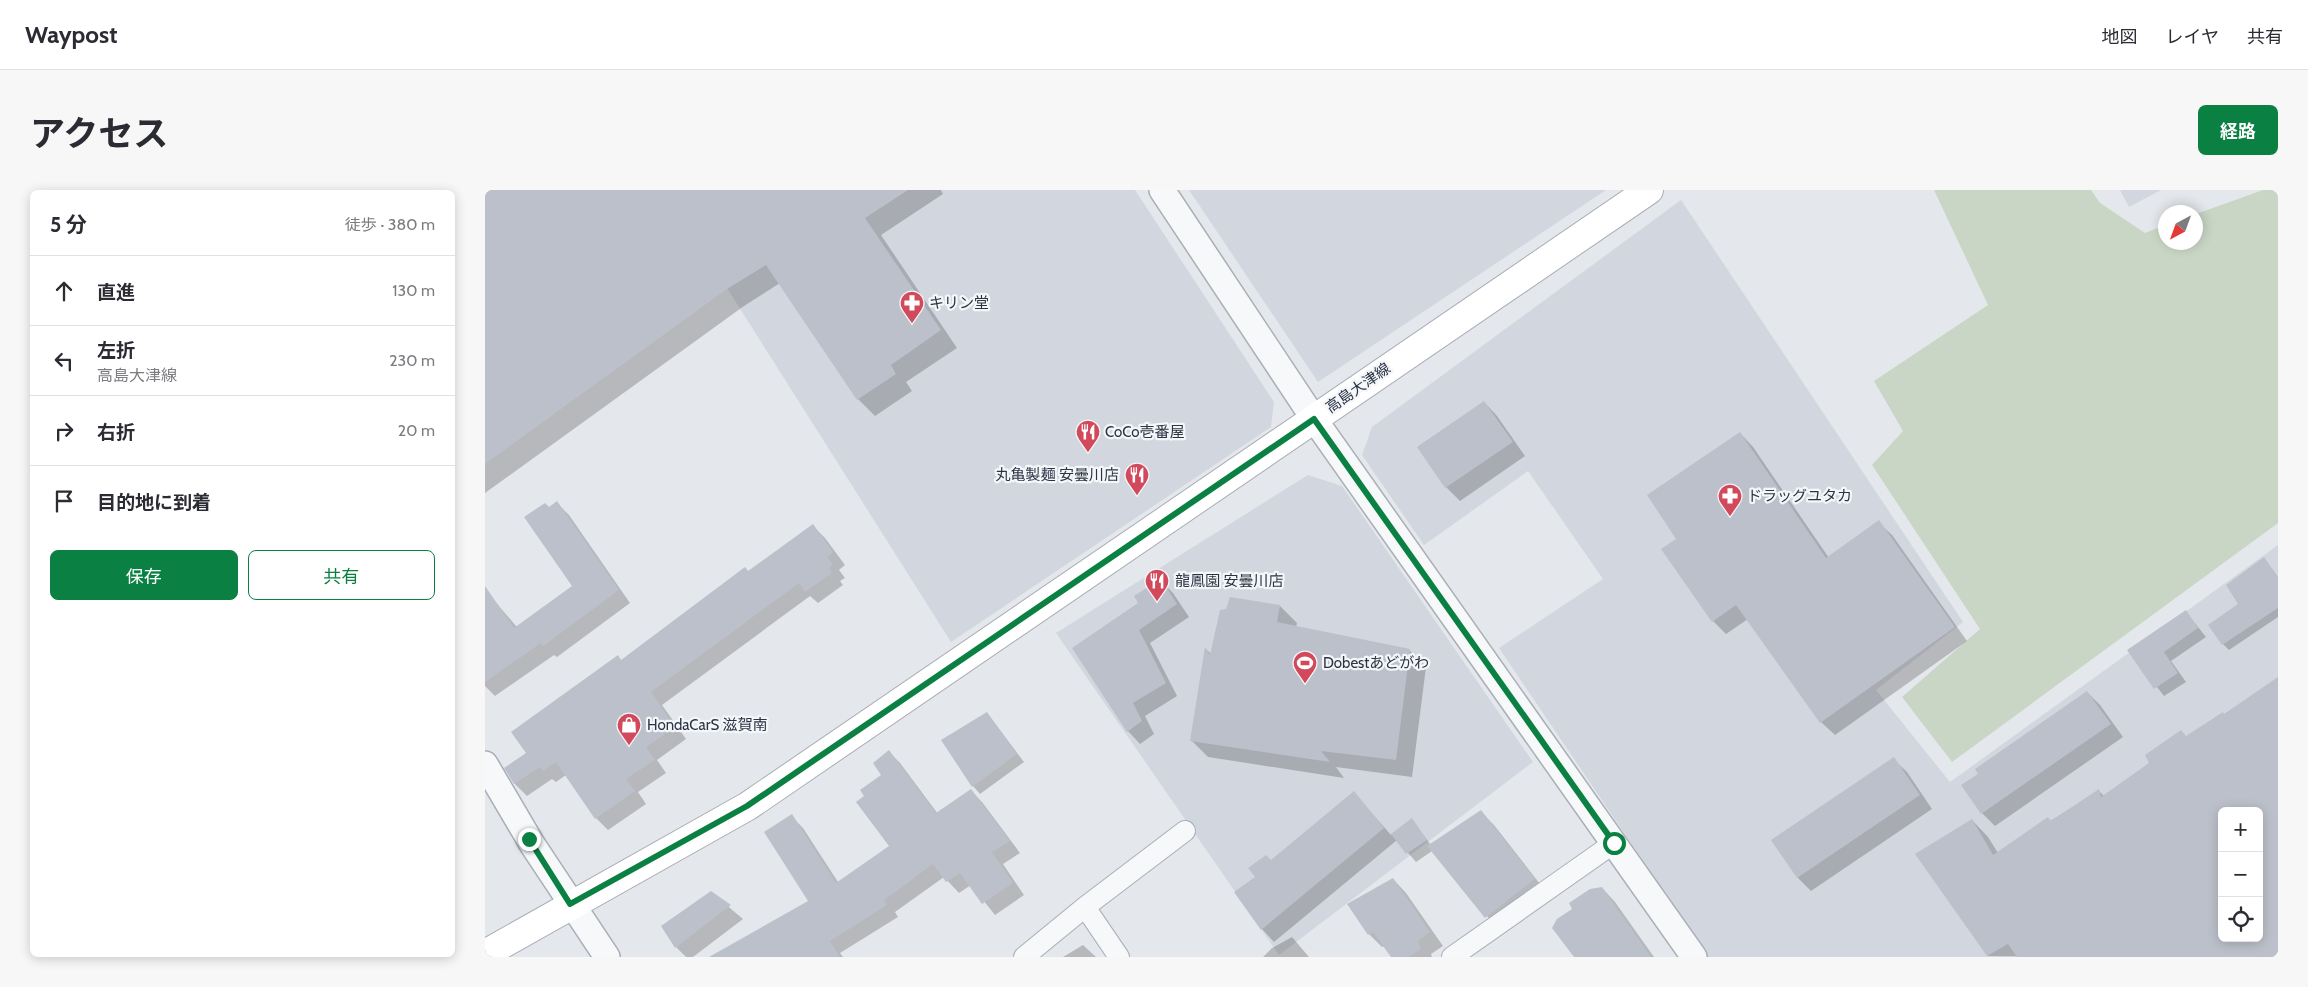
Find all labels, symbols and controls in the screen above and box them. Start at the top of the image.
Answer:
text: Waypost [25,20,117,49]
text: 地図 [2102,26,2138,48]
text: レイヤ [2166,26,2219,48]
text: 共有 [2247,26,2283,48]
button: 経路 [2198,105,2278,155]
text: アクセス [30,112,168,155]
north arrow [2158,205,2203,250]
text: 5 分 [50,212,87,237]
text: 徒歩 · 380 m [345,215,435,234]
icon: ahead [50,277,78,305]
text: 直進 [97,281,135,304]
text: 130 m [392,281,435,300]
pharmacy icon: キリン堂 [899,290,925,324]
place label: キリン堂 [929,294,989,312]
text: 左折 [97,339,135,362]
icon: left [50,347,78,375]
text: 230 m [389,351,435,370]
street label: 高島大津線 [1322,359,1394,417]
text: 高島大津線 [97,366,177,385]
icon: right [50,417,78,445]
restaurant icon: CoCo壱番屋 [1075,419,1101,453]
text: 右折 [97,421,135,444]
text: 20 m [398,421,435,440]
place label: CoCo壱番屋 [1105,423,1184,441]
restaurant icon: 丸亀製麺 安曇川店 [1124,462,1150,496]
place label: 丸亀製麺 安曇川店 [996,466,1119,484]
pharmacy icon: ドラッグユタカ [1717,483,1743,517]
icon: arrive [50,487,78,515]
place label: ドラッグユタカ [1747,487,1852,505]
text: 目的地に到着 [97,491,211,514]
button: 保存 [50,550,238,600]
button: 共有 [248,550,435,600]
restaurant icon: 龍鳳園 安曇川店 [1144,568,1170,602]
place label: 龍鳳園 安曇川店 [1175,572,1283,590]
sports icon: Dobestあどがわ [1292,650,1318,684]
place label: Dobestあどがわ [1323,654,1429,672]
shop icon: HondaCarS 滋賀南 [616,712,642,746]
place label: HondaCarS 滋賀南 [647,716,768,734]
map controls [2218,807,2263,942]
button: + [2218,807,2263,852]
route end [518,828,541,851]
route start [1603,832,1626,855]
button: − [2218,852,2263,897]
button: locate [2218,897,2263,942]

